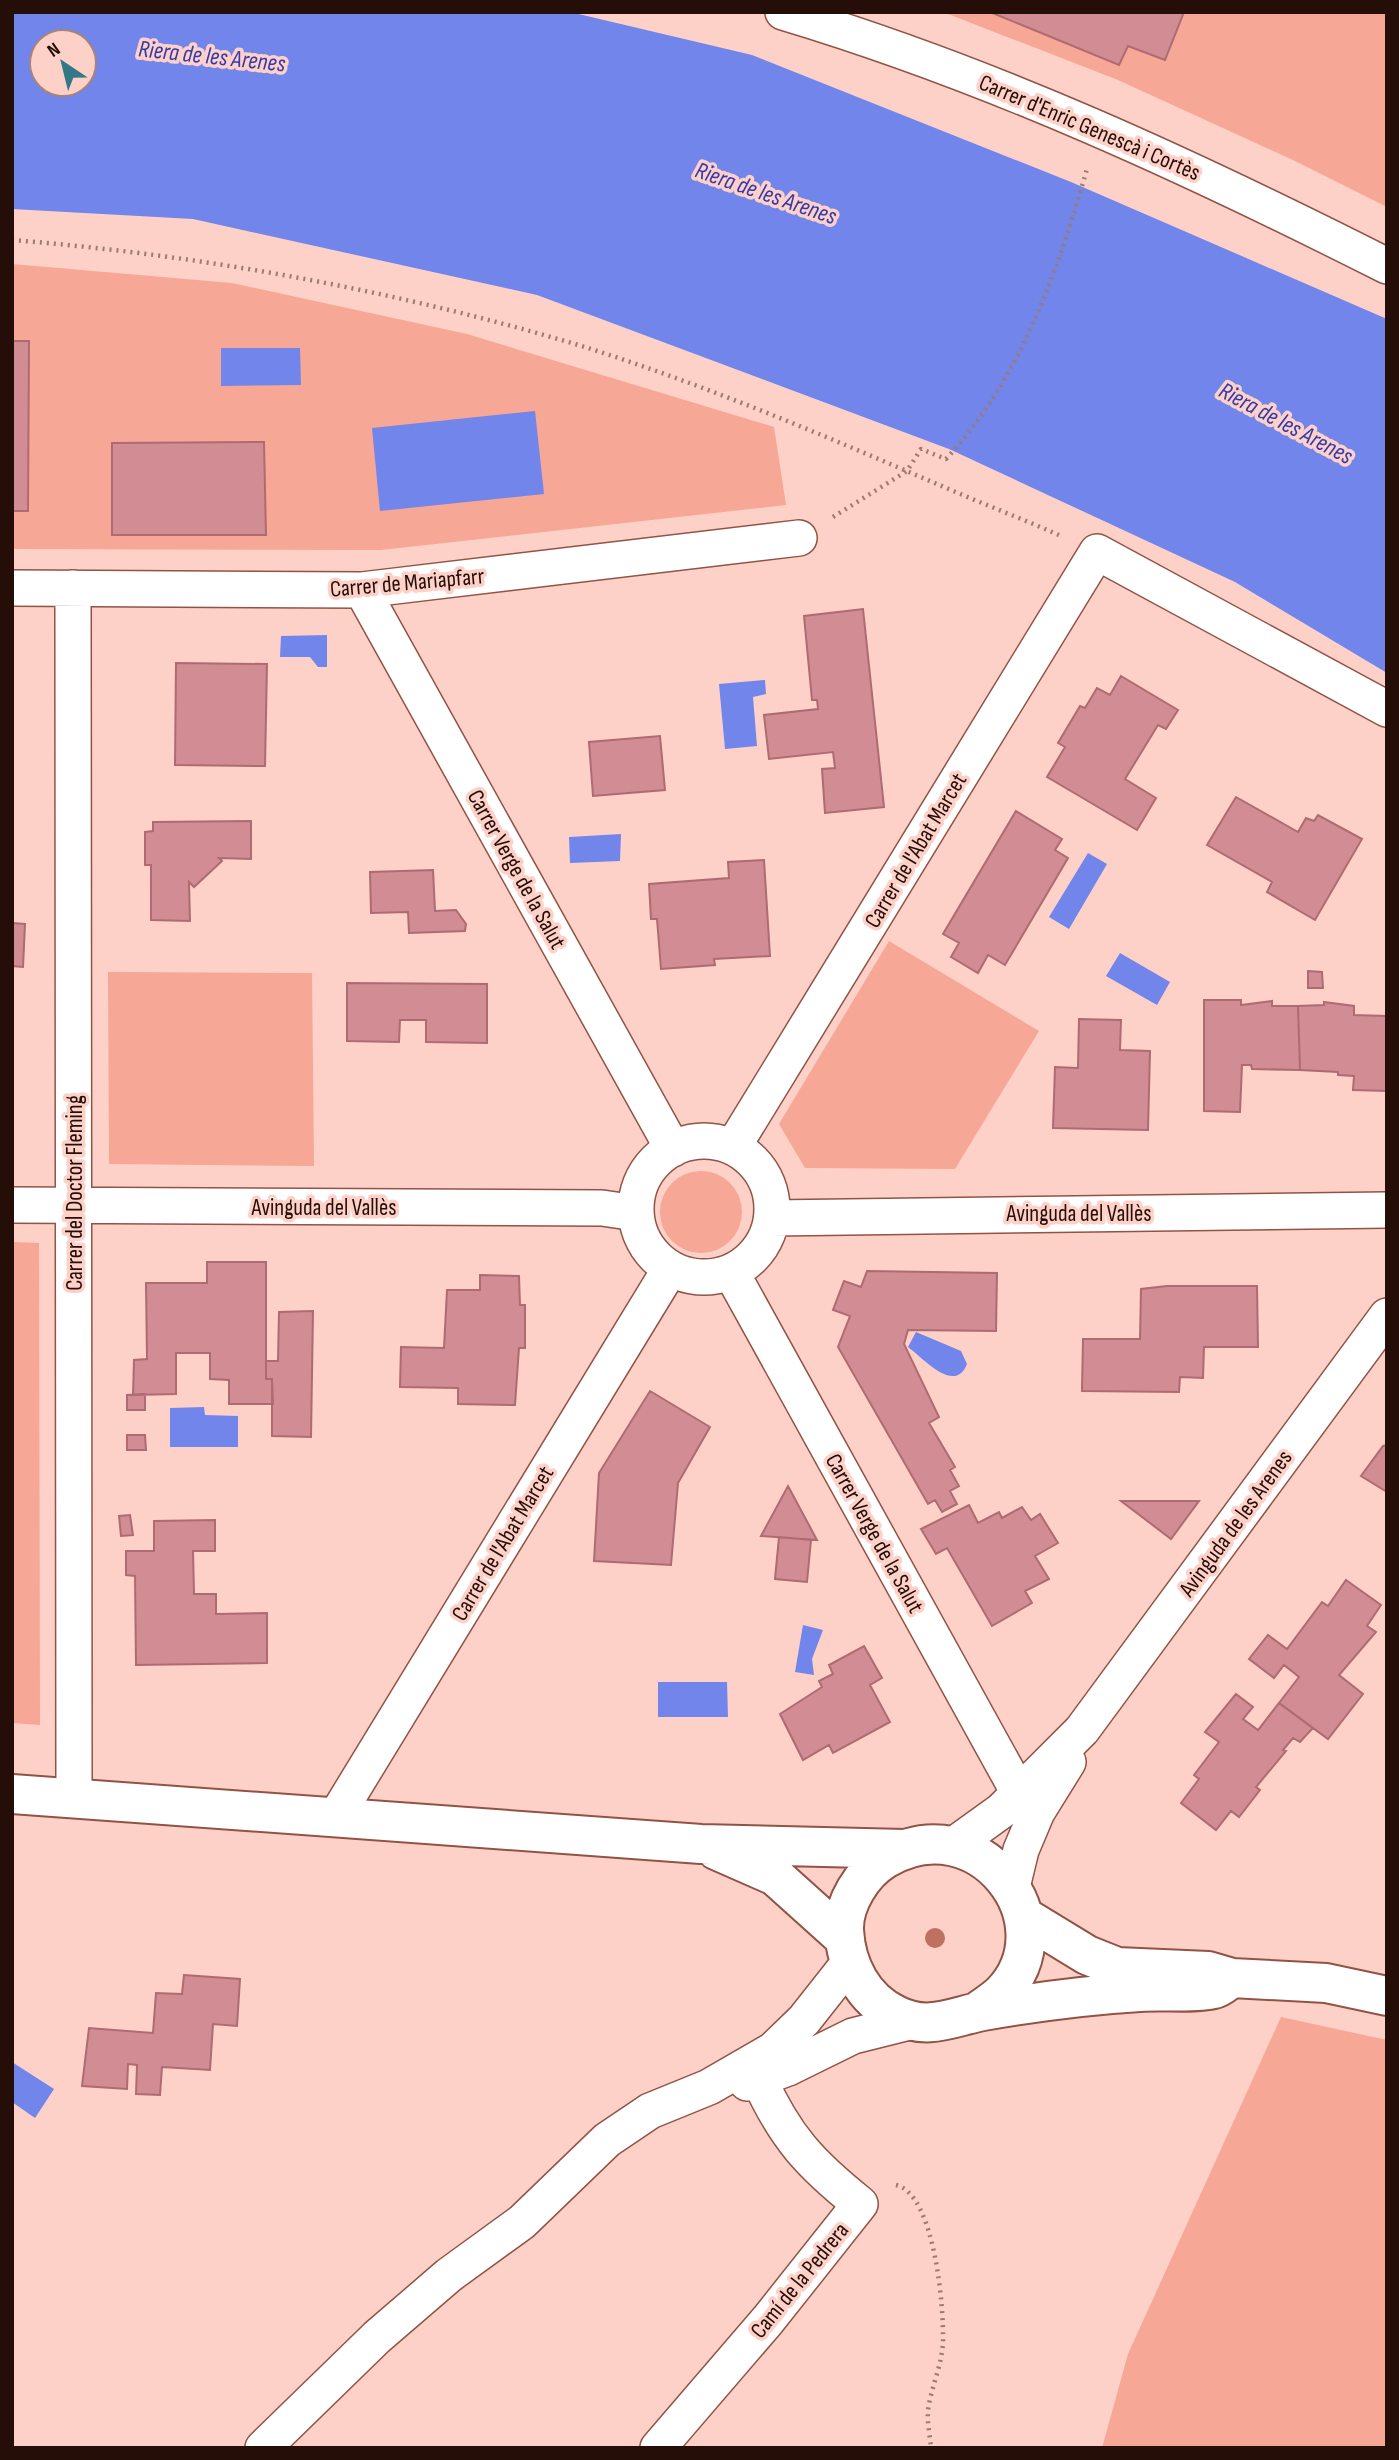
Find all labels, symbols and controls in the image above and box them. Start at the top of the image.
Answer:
north arrow [28,28,98,98]
water label: Riera de les Arenes [137,34,287,79]
text: N [43,38,65,63]
street label: Carrer d'Enric Genescà i Cortès [975,69,1204,187]
water label: Riera de les Arenes [691,156,841,231]
water label: Riera de les Arenes [1214,376,1358,471]
street label: Carrer de Mariapfarr [329,562,486,604]
street label: Carrer de l'Abat Marcet [859,768,973,933]
street label: Carrer Verge de la Salut [461,785,571,954]
street label: Carrer del Doctor Fleming [61,1095,89,1291]
street label: Avinguda del Vallès [251,1194,396,1222]
street label: Avinguda del Vallès [1006,1200,1151,1228]
street label: Avinguda de les Arenes [1173,1445,1298,1603]
street label: Carrer Verge de la Salut [819,1449,929,1618]
street label: Carrer de l'Abat Marcet [446,1461,560,1626]
street label: Camí de la Pedrera [745,2217,855,2344]

